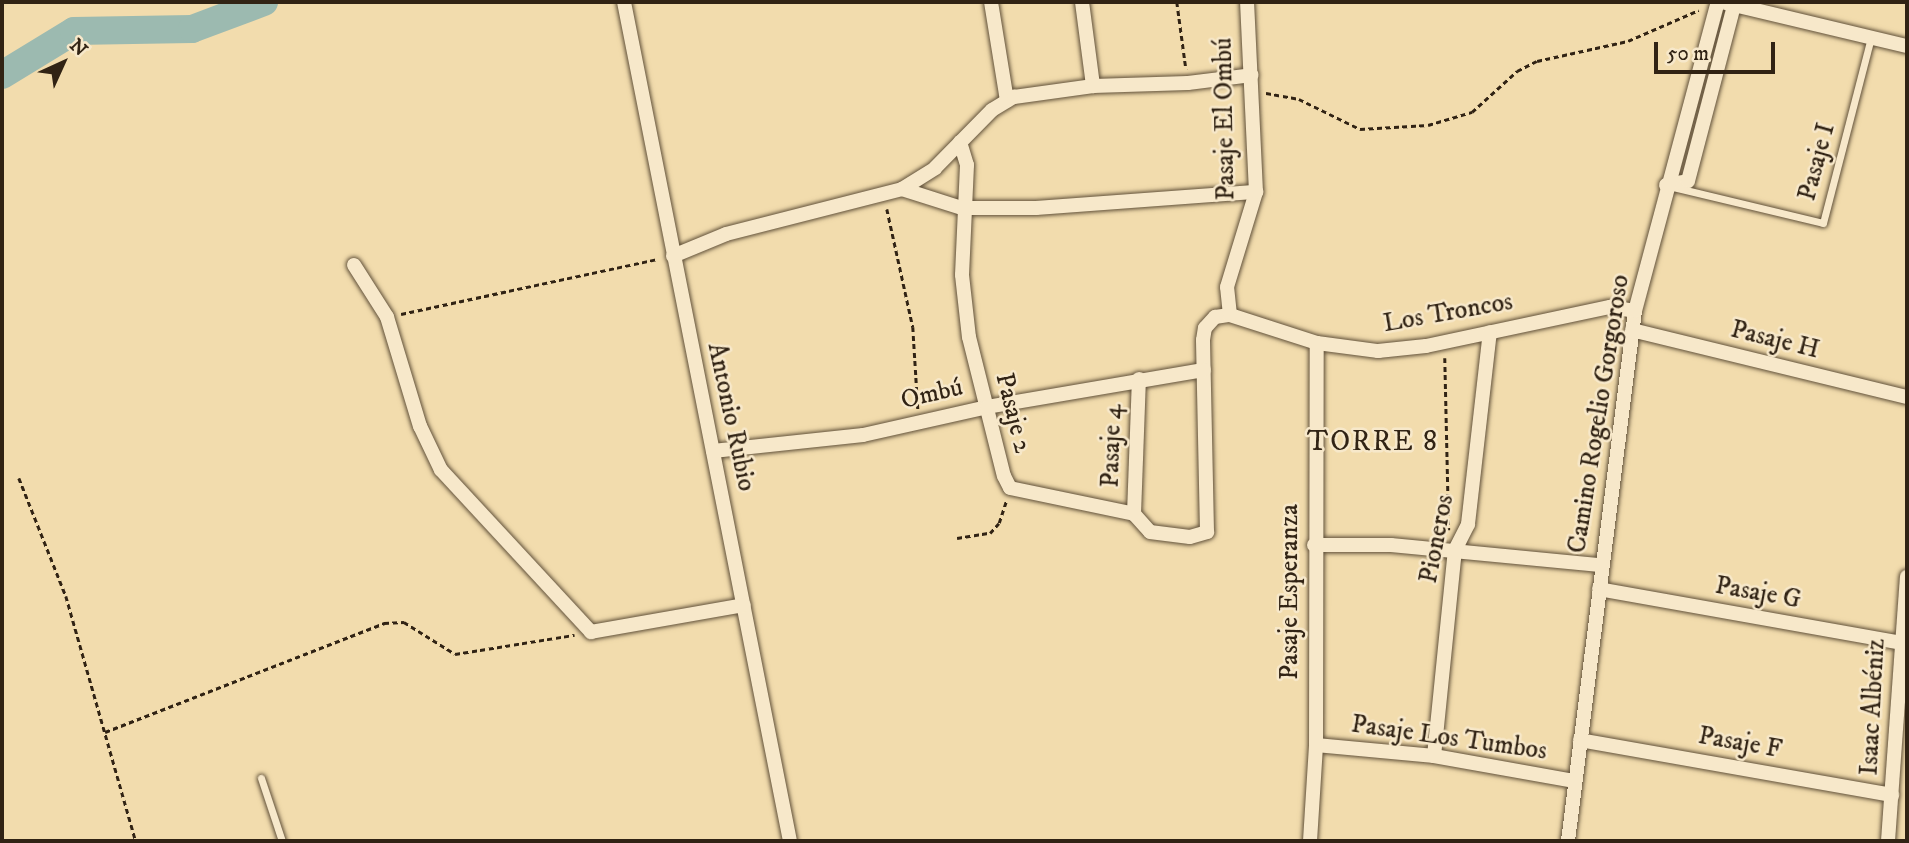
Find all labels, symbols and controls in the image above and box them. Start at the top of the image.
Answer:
north arrow [28,28,98,98]
scale bar [1657,28,1778,72]
text: N [65,34,92,61]
street label: Pasaje El Ombú [1208,37,1242,201]
text: 50 m [1667,41,1709,67]
street label: Pasaje I [1792,120,1842,204]
street label: Camino Rogelio Gorgoroso [1562,273,1636,555]
street label: Los Troncos [1381,286,1515,340]
street label: Pasaje H [1727,314,1823,366]
street label: Antonio Rubio [700,340,762,494]
street label: Pasaje 2 [988,370,1038,456]
street label: Ombú [898,372,966,416]
street label: Pasaje 4 [1095,404,1129,488]
district label: TORRE 8 [1308,425,1438,459]
street label: Pioneros [1413,492,1461,586]
street label: Pasaje Esperanza [1274,504,1306,680]
street label: Pasaje G [1713,570,1803,616]
street label: Isaac Albéniz [1854,638,1892,776]
street label: Pasaje Los Tumbos [1349,709,1549,767]
street label: Pasaje F [1696,720,1784,766]

